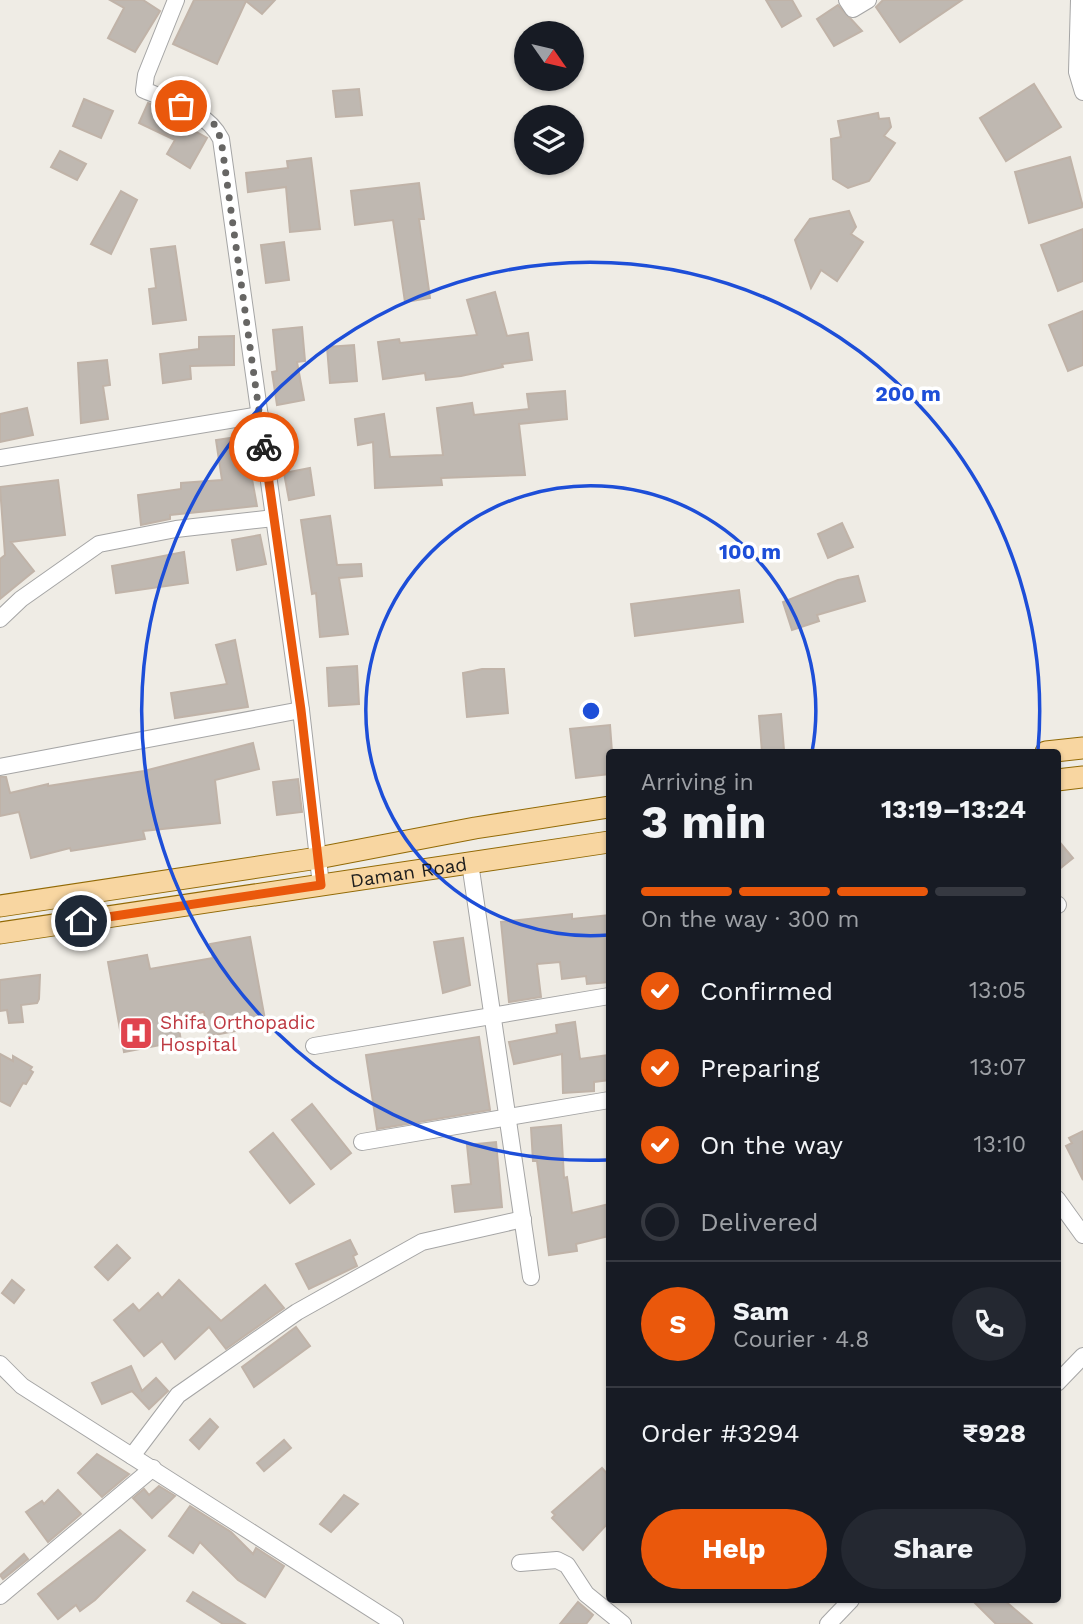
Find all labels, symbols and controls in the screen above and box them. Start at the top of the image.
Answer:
north arrow [514,21,584,91]
map controls [514,21,584,175]
pin [151,76,211,136]
icon: bag [162,87,200,125]
button: layers [514,105,584,175]
text: 200 m [875,381,941,406]
courier [229,412,299,482]
icon: bike [245,428,283,466]
text: 100 m [719,539,781,564]
centre of rings [579,699,603,723]
text: Arriving in [641,769,754,796]
text: 13:19–13:24 [881,794,1026,824]
text: 3 min [641,795,767,849]
street label: Daman Road [348,852,469,892]
pin [51,891,111,951]
icon: home [62,902,100,940]
text: On the way · 300 m [641,906,859,933]
icon: check [641,972,679,1010]
text: Confirmed [700,976,833,1006]
text: 13:05 [969,977,1026,1004]
place label: Shifa Orthopadic Hospital [160,1011,315,1056]
hospital icon: Shifa Orthopadic Hospital [117,1014,155,1052]
icon: check [641,1049,679,1087]
text: Preparing [700,1053,820,1083]
text: 13:07 [970,1054,1026,1081]
icon: check [641,1126,679,1164]
text: On the way [700,1130,843,1160]
text: 13:10 [974,1131,1026,1158]
text: Delivered [700,1207,819,1237]
button: phone [952,1287,1026,1361]
text: Sam [733,1296,789,1326]
text: S [670,1309,686,1339]
text: Courier · 4.8 [733,1326,869,1353]
text: Order #3294 [641,1418,800,1448]
text: ₹928 [963,1418,1026,1448]
button: Help [641,1509,827,1589]
button: Share [841,1509,1026,1589]

